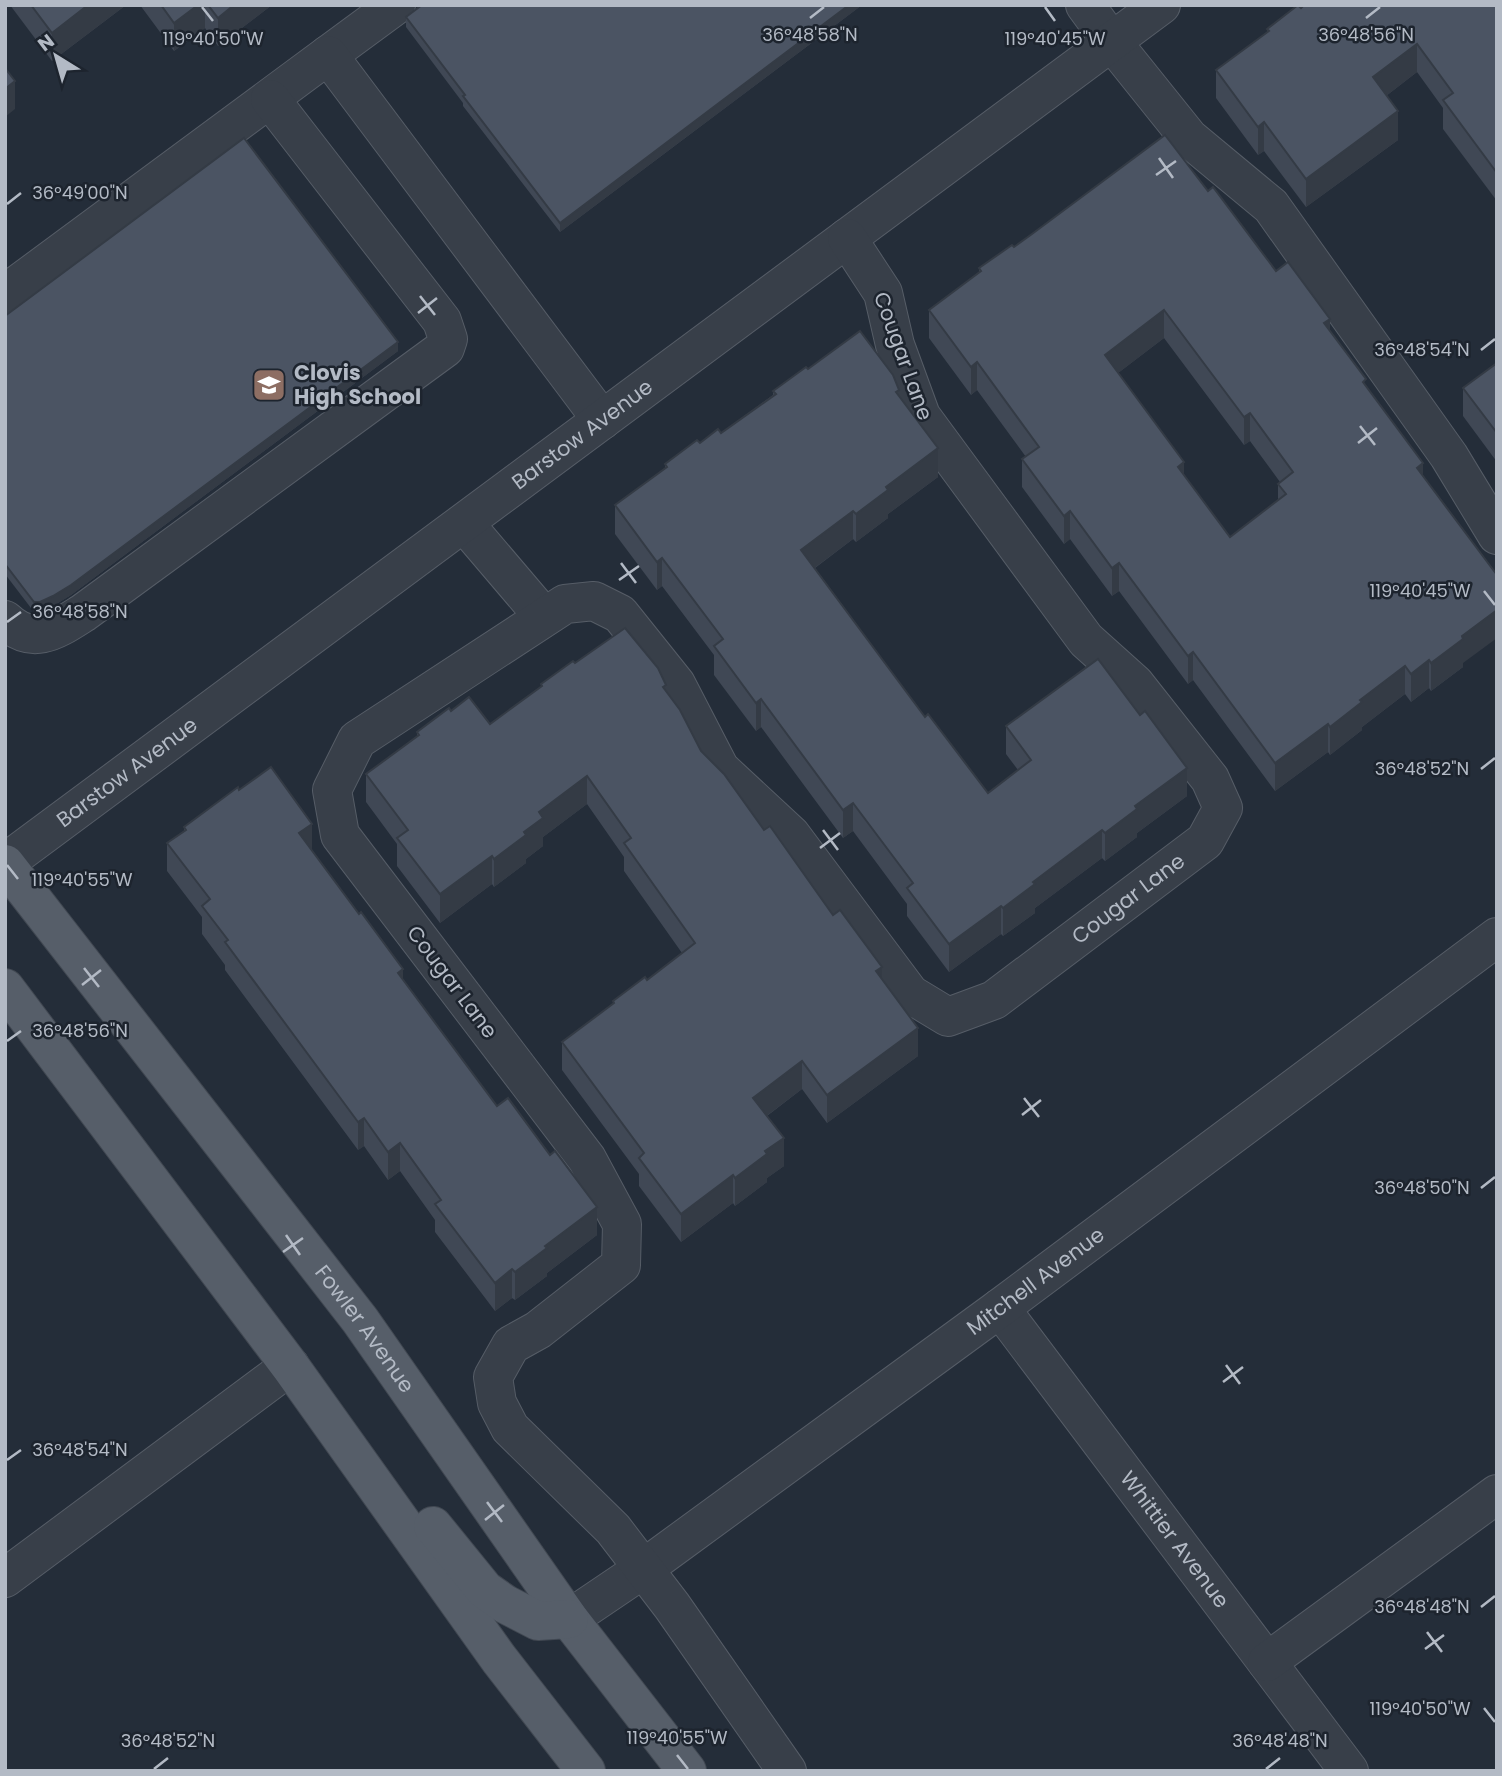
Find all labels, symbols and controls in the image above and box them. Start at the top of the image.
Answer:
north arrow [21,21,91,91]
text: 36°48'58"N [762,22,858,47]
text: 36°48'56"N [1318,22,1414,47]
text: 119°40'50"W [162,26,264,51]
text: 119°40'45"W [1004,26,1106,51]
text: N [32,28,60,58]
text: 36°49'00"N [32,180,128,205]
street label: Cougar Lane [867,288,940,424]
text: 36°48'54"N [1374,337,1470,362]
place label: Clovis High School [294,358,421,411]
school or university icon: Clovis High School [250,366,288,404]
street label: Barstow Avenue [506,372,658,496]
text: 119°40'45"W [1369,578,1471,603]
text: 36°48'58"N [32,599,128,624]
street label: Barstow Avenue [50,710,203,834]
text: 36°48'52"N [1375,756,1469,781]
street label: Cougar Lane [1065,846,1191,951]
text: 119°40'55"W [31,867,133,892]
street label: Cougar Lane [400,919,504,1044]
text: 36°48'56"N [32,1018,128,1043]
text: 36°48'50"N [1374,1175,1470,1200]
street label: Mitchell Avenue [960,1220,1110,1342]
street label: Fowler Avenue [309,1259,422,1399]
text: 36°48'54"N [32,1437,128,1462]
street label: Whittier Avenue [1114,1465,1236,1614]
text: 36°48'48"N [1374,1594,1470,1619]
text: 119°40'50"W [1369,1696,1471,1721]
text: 119°40'55"W [626,1725,728,1750]
text: 36°48'52"N [121,1728,215,1753]
text: 36°48'48"N [1232,1728,1328,1753]

